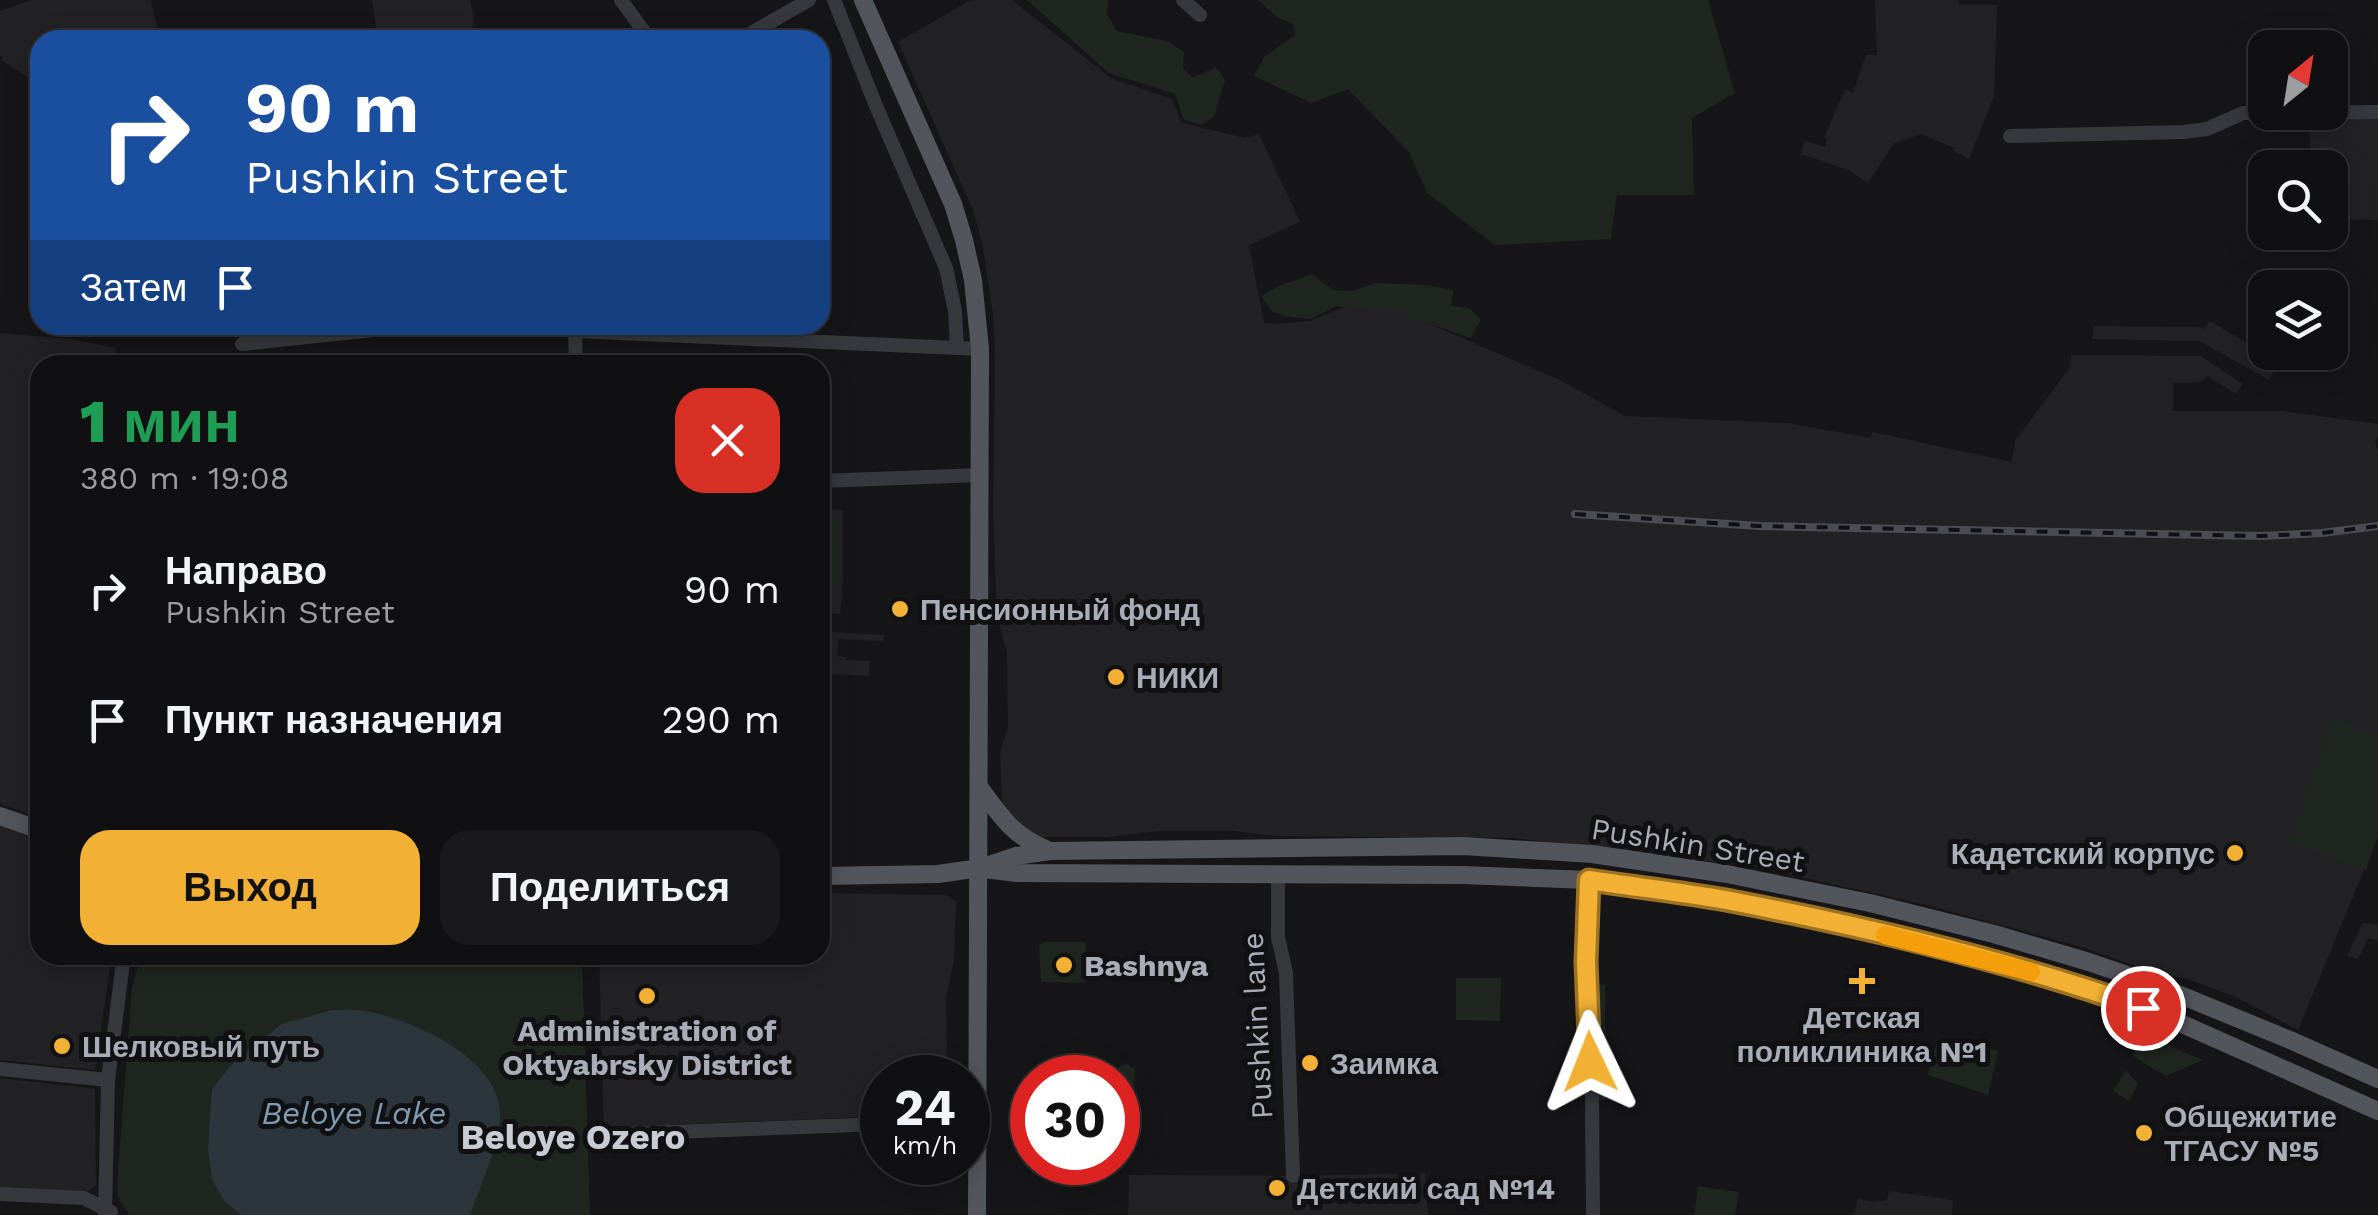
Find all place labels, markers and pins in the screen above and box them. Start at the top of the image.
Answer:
place label: Пенсионный фонд [920,592,1200,627]
marker: Пенсионный фонд [889,598,911,620]
place label: НИКИ [1136,660,1219,695]
marker: НИКИ [1105,666,1127,688]
place label: Кадетский корпус [1951,836,2215,871]
marker: Кадетский корпус [2224,842,2246,864]
place label: Bashnya [1084,948,1209,983]
marker: Bashnya [1053,954,1075,976]
pin [2101,966,2186,1051]
marker: Детская поликлиника №1 [1849,968,1875,994]
marker: Administration of Oktyabrsky District [636,985,658,1007]
place label: Детская поликлиника №1 [1737,1000,1987,1069]
place label: Administration of Oktyabrsky District [502,1013,792,1082]
place label: Шелковый путь [82,1029,320,1064]
marker: Шелковый путь [51,1035,73,1057]
place label: Заимка [1330,1046,1438,1081]
marker: Заимка [1299,1052,1321,1074]
place label: Общежитие ТГАСУ №5 [2164,1099,2337,1168]
marker: Общежитие ТГАСУ №5 [2133,1122,2155,1144]
place label: Детский сад №14 [1297,1171,1555,1206]
marker: Детский сад №14 [1266,1177,1288,1199]

